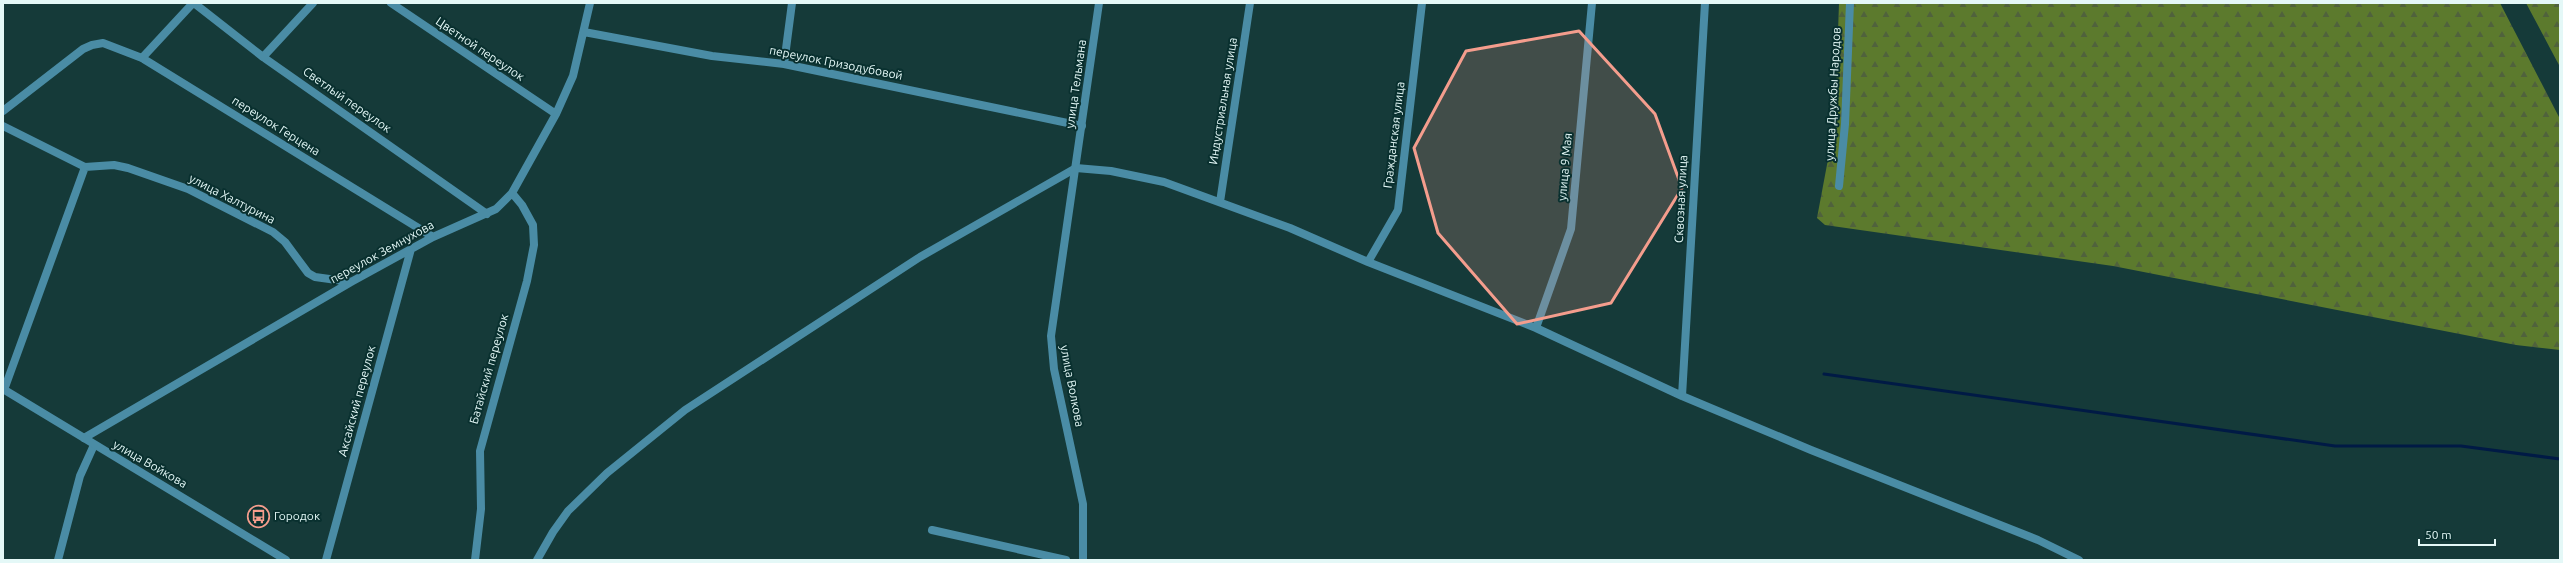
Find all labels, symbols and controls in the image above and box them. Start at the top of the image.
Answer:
street label: Цветной переулок [434,14,527,83]
street label: улица Дружбы Народов [1823,27,1842,161]
street label: Индустриальная улица [1206,36,1239,165]
street label: улица Тельмана [1063,39,1088,129]
street label: переулок Гризодубовой [768,43,904,82]
street label: Светлый переулок [301,64,394,135]
street label: Гражданская улица [1380,81,1407,189]
street label: переулок Герцена [230,93,323,158]
street label: улица 9 Мая [1555,132,1574,201]
street label: Сквозная улица [1672,155,1689,243]
street label: улица Халтурина [187,171,277,226]
street label: переулок Земнухова [328,218,436,285]
street label: Батайский переулок [467,312,510,425]
street label: Аксайский переулок [335,344,378,458]
street label: улица Волкова [1058,344,1087,428]
street label: улица Войкова [111,437,189,490]
bus stop icon: Городок [245,503,271,529]
place label: Городок [274,509,320,522]
scale bar [2419,521,2495,547]
text: 50 m [2425,528,2452,541]

